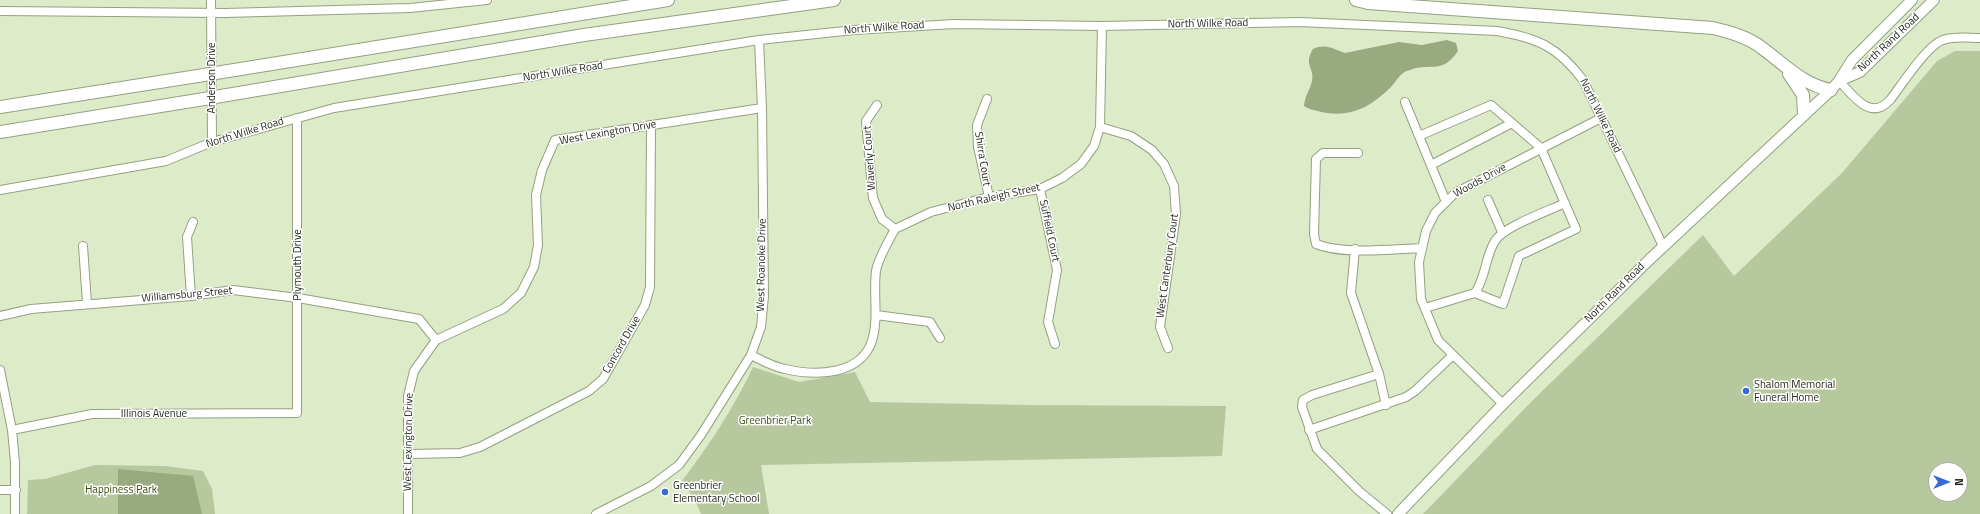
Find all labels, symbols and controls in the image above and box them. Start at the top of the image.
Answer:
street label: North Rand Road [1855,11,1923,75]
street label: North Wilke Road [1167,17,1249,31]
street label: North Wilke Road [843,19,925,37]
street label: Anderson Drive [205,43,219,113]
street label: North Wilke Road [522,59,604,85]
street label: North Wilke Road [1576,77,1624,155]
street label: North Wilke Road [204,115,286,151]
street label: West Lexington Drive [559,118,657,148]
street label: Waverly Court [861,125,879,191]
street label: Shirra Court [971,131,993,187]
street label: Woods Drive [1451,161,1509,201]
street label: North Raleigh Street [947,181,1041,215]
street label: Suffield Court [1036,199,1062,263]
street label: West Canterbury Court [1154,213,1182,319]
street label: West Roanoke Drive [755,218,769,312]
street label: Plymouth Drive [291,229,305,301]
street label: North Rand Road [1582,260,1648,326]
street label: Williamsburg Street [141,284,233,306]
street label: Concord Drive [600,314,644,376]
place label: Shalom Memorial Funeral Home [1754,378,1835,404]
marker: Shalom Memorial Funeral Home [1741,386,1751,396]
street label: West Lexington Drive [402,393,416,491]
street label: Illinois Avenue [121,407,187,421]
park label: Greenbrier Park [739,414,811,428]
north arrow [1928,462,1968,502]
text: N [1951,478,1967,486]
place label: Greenbrier Elementary School [673,479,760,505]
park label: Happiness Park [85,483,157,497]
marker: Greenbrier Elementary School [660,487,670,497]

